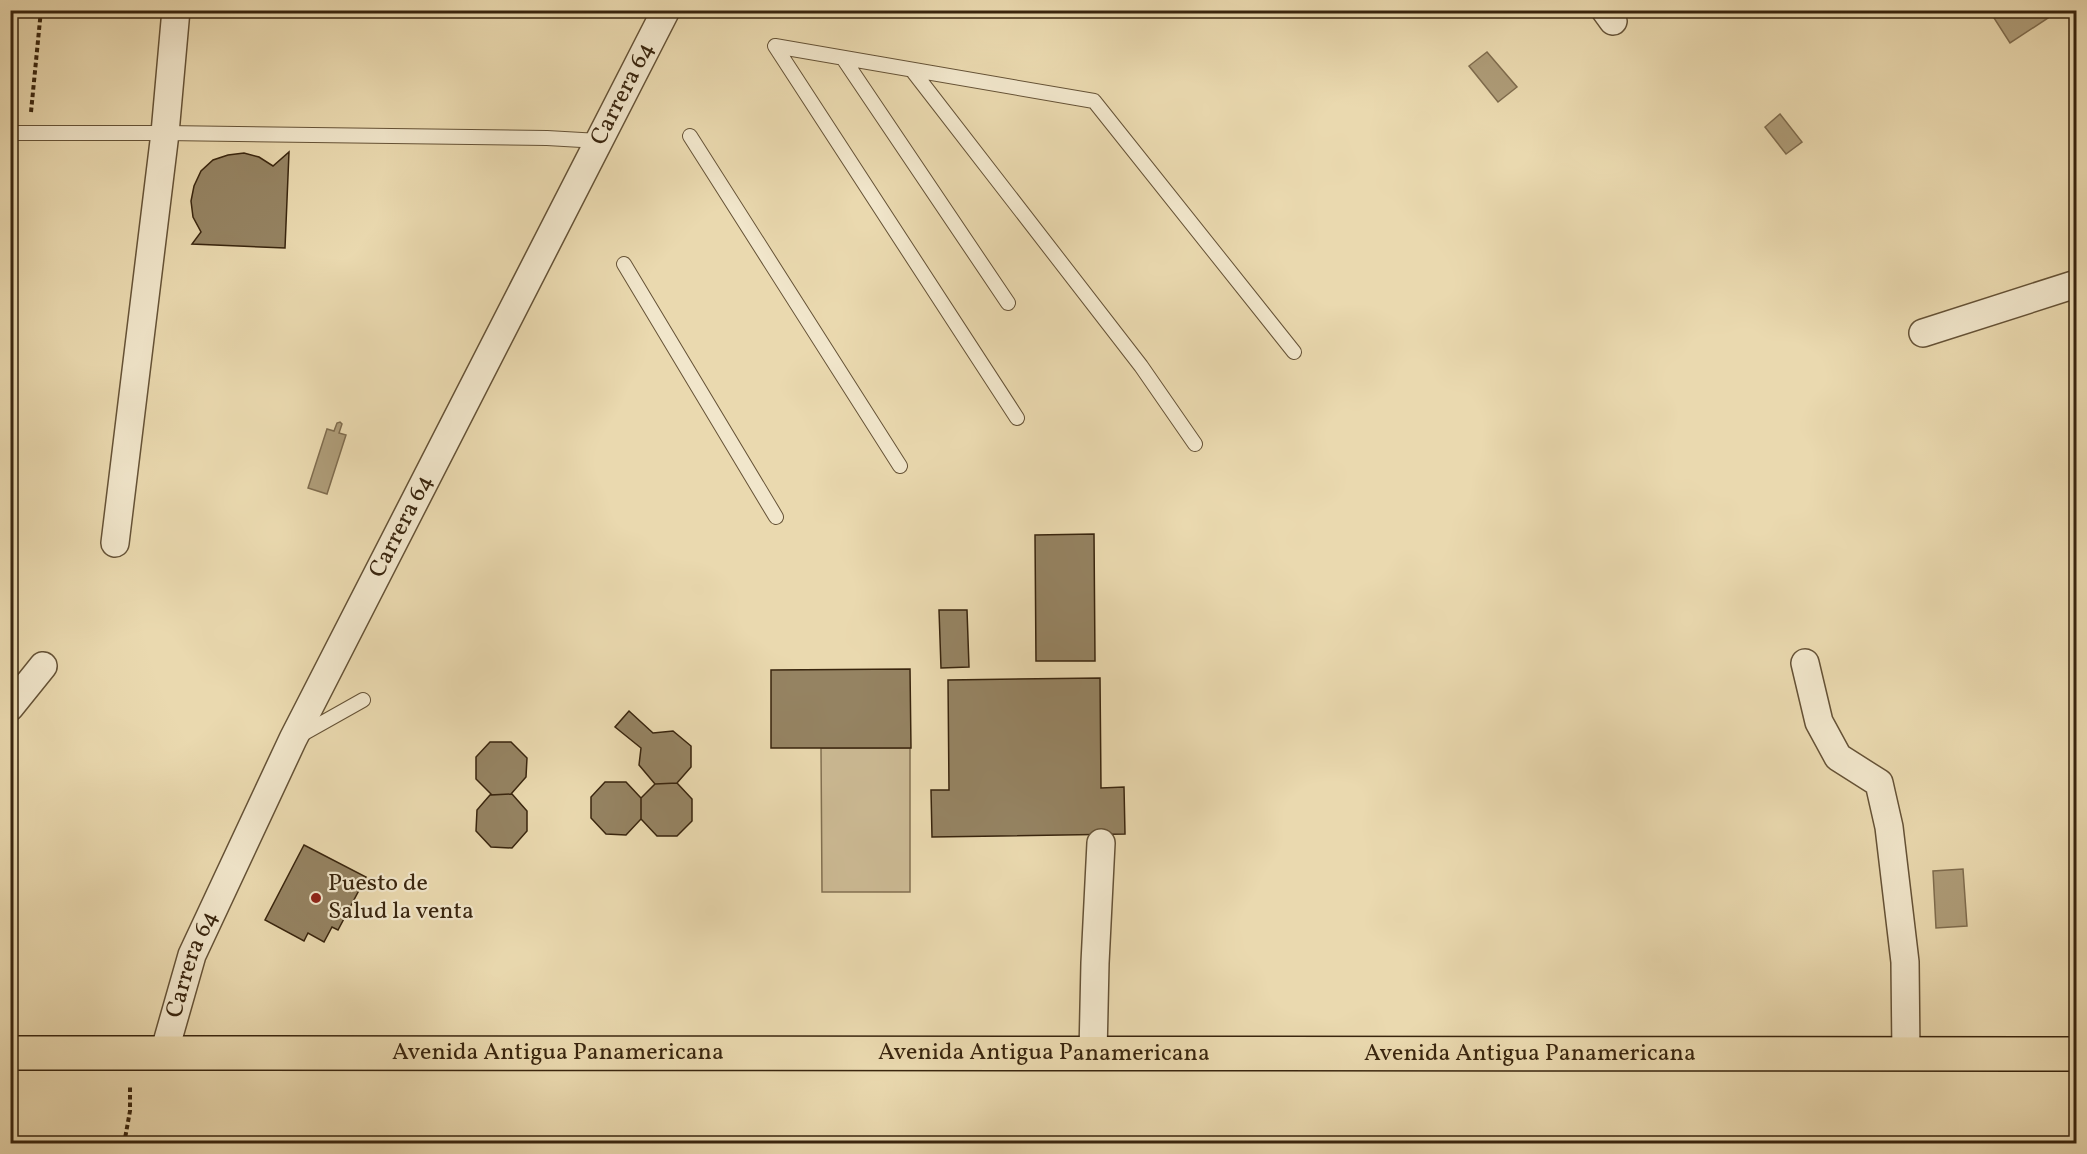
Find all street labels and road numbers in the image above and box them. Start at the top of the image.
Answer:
street label: Carrera 64 [582,36,664,151]
street label: Carrera 64 [361,469,442,584]
street label: Carrera 64 [158,905,227,1022]
street label: Avenida Antigua Panamericana [392,1036,724,1070]
street label: Avenida Antigua Panamericana [878,1036,1210,1071]
street label: Avenida Antigua Panamericana [1364,1037,1696,1071]

